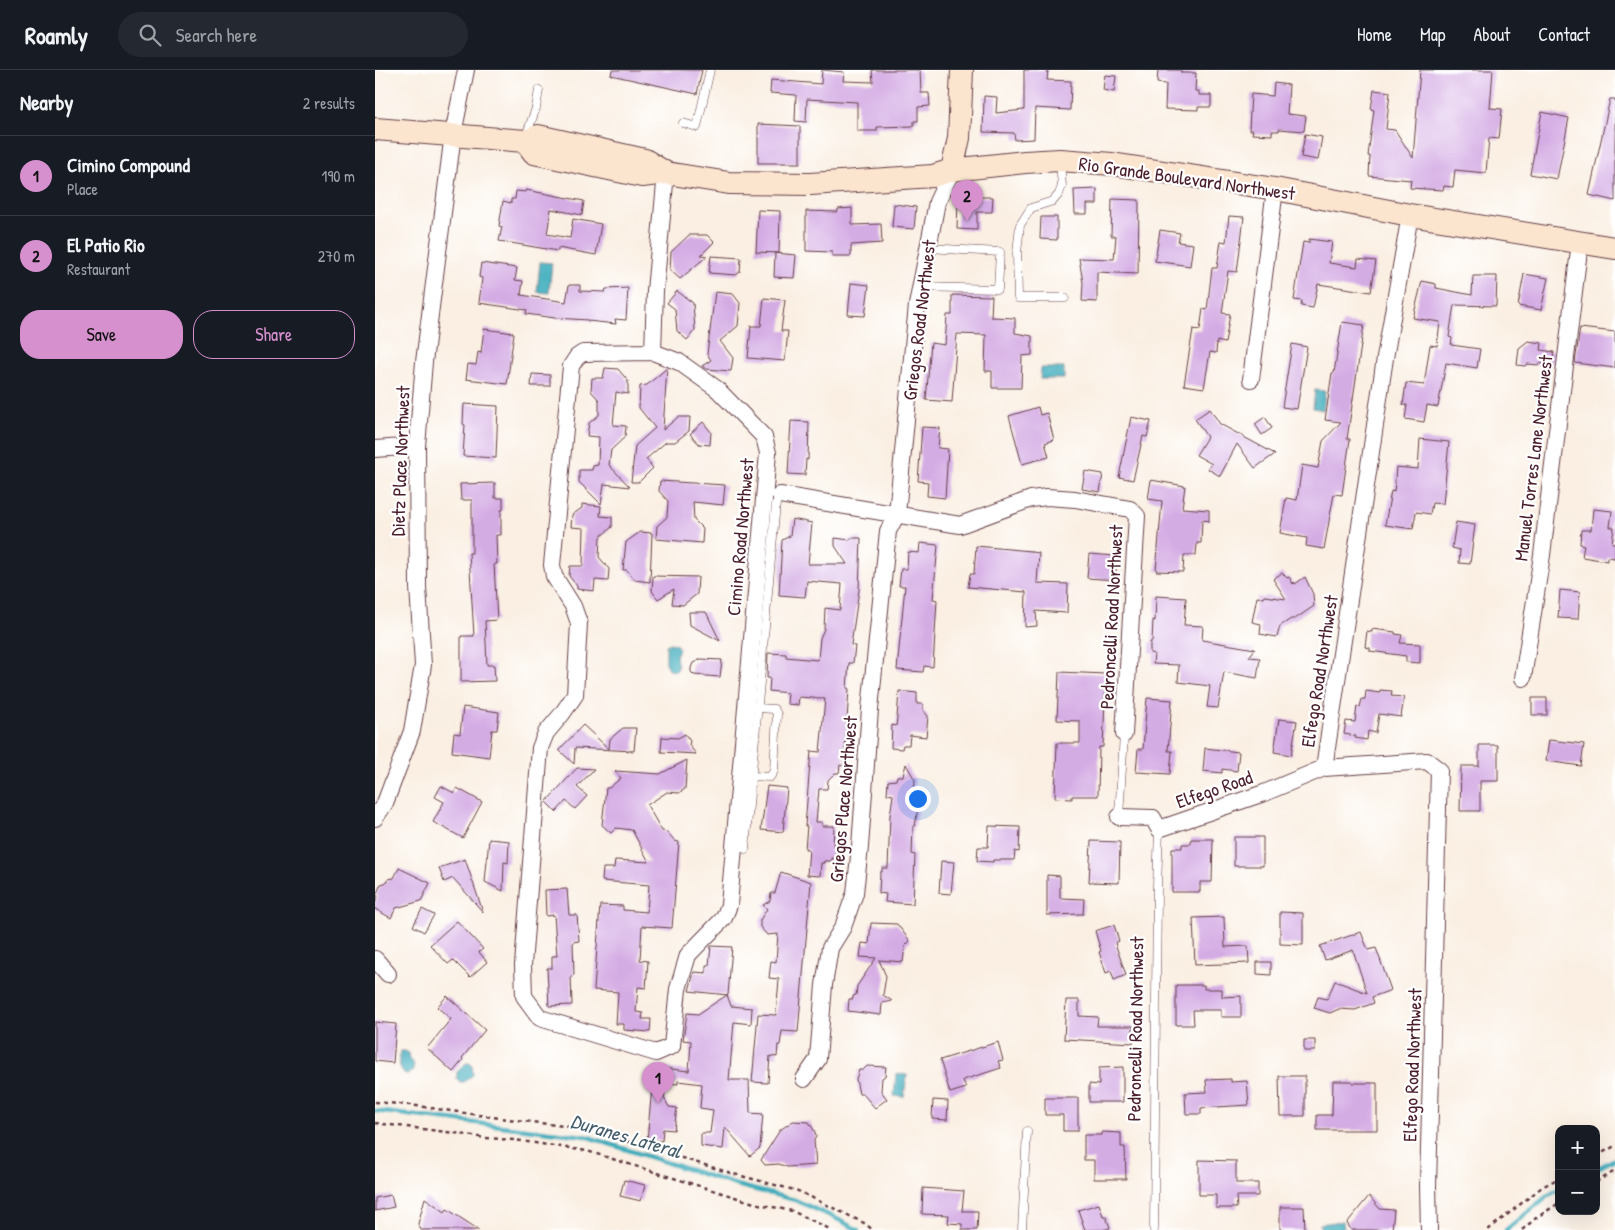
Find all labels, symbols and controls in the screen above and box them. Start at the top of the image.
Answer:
search box [118,12,468,57]
text: Roamly [25,19,88,51]
icon: search [136,21,164,49]
text: Search here [176,22,257,48]
text: Home [1357,22,1392,47]
text: Map [1420,22,1445,47]
text: About [1473,22,1510,47]
text: Contact [1538,22,1590,47]
text: Nearby [20,88,73,117]
text: 2 results [303,92,355,114]
street label: Rio Grande Boulevard Northwest [1077,150,1297,206]
text: Cimino Compound [67,152,190,178]
text: 1 [33,165,39,187]
text: 190 m [322,165,355,187]
text: Place [67,178,98,200]
pin: 2 [951,180,983,221]
text: El Patio Rio [67,232,145,258]
street label: Griegos Road Northwest [896,238,942,402]
text: 2 [32,245,40,267]
text: 270 m [318,245,355,267]
text: Restaurant [67,258,130,280]
button: Save [20,310,183,359]
button: Share [193,310,355,359]
street label: Manuel Torres Lane Northwest [1507,353,1559,562]
street label: Dietz Place Northwest [384,385,416,537]
street label: Cimino Road Northwest [720,457,760,617]
street label: Pedroncelli Road Northwest [1093,524,1129,710]
street label: Elfego Road Northwest [1294,593,1344,749]
street label: Griegos Place Northwest [823,714,863,883]
street label: Elfego Road [1172,764,1256,814]
your location [905,786,931,812]
street label: Pedroncelli Road Northwest [1120,936,1150,1122]
street label: Elfego Road Northwest [1396,987,1428,1142]
pin: 1 [642,1062,674,1103]
water label: Duranes Lateral [568,1107,686,1165]
map controls [1555,1125,1600,1215]
button: + [1555,1125,1600,1170]
button: − [1555,1170,1600,1215]

